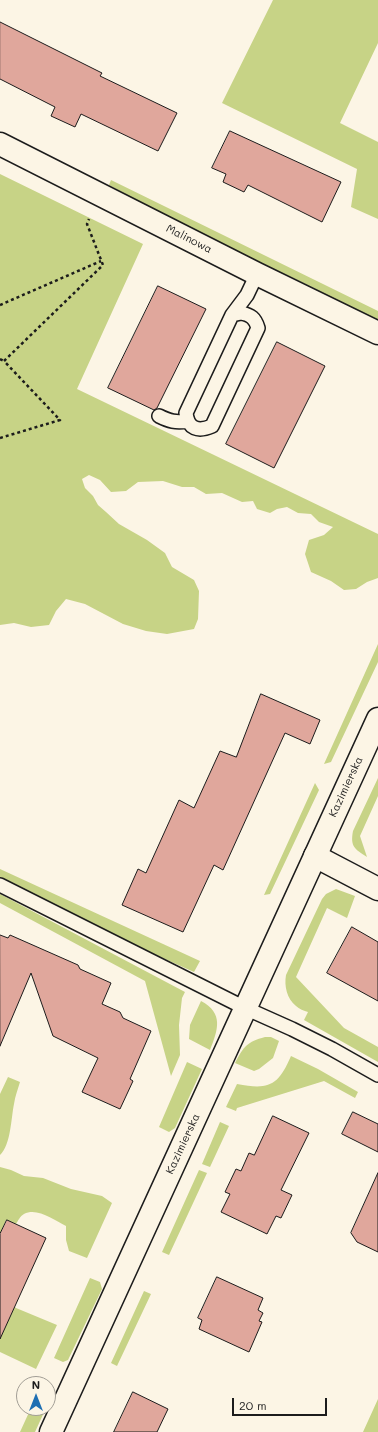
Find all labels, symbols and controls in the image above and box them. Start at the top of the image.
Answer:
street label: Malinowa [164,222,214,256]
street label: Kazimierska [326,755,366,819]
street label: Kazimierska [163,1112,203,1176]
north arrow [16,1376,56,1416]
text: N [32,1377,40,1392]
scale bar [234,1390,329,1416]
text: 20 m [239,1397,267,1413]

